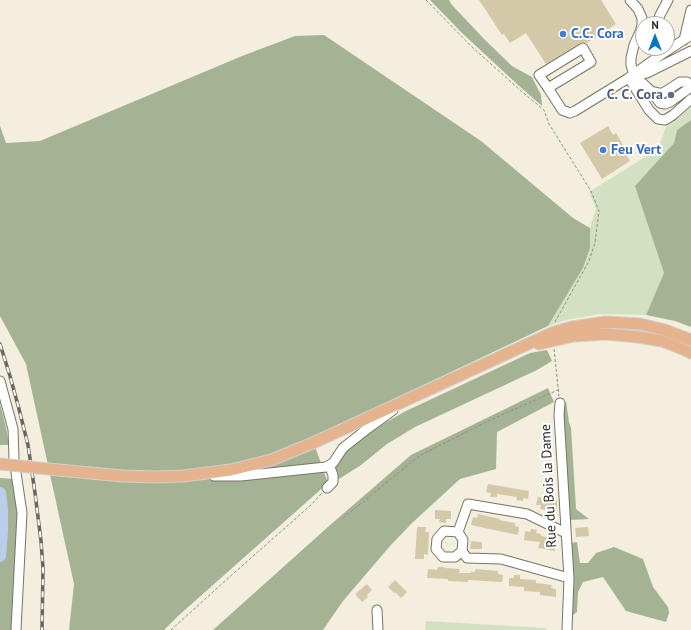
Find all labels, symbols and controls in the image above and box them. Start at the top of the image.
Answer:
north arrow [635,16,675,56]
text: N [651,18,659,32]
place label: C.C. Cora [571,26,624,42]
marker: C.C. Cora [558,29,568,39]
place label: C. C. Cora [607,87,663,103]
marker: C. C. Cora [666,90,676,100]
place label: Feu Vert [611,142,661,158]
marker: Feu Vert [598,145,608,155]
street label: Rue du Bois la Dame [537,424,561,548]

